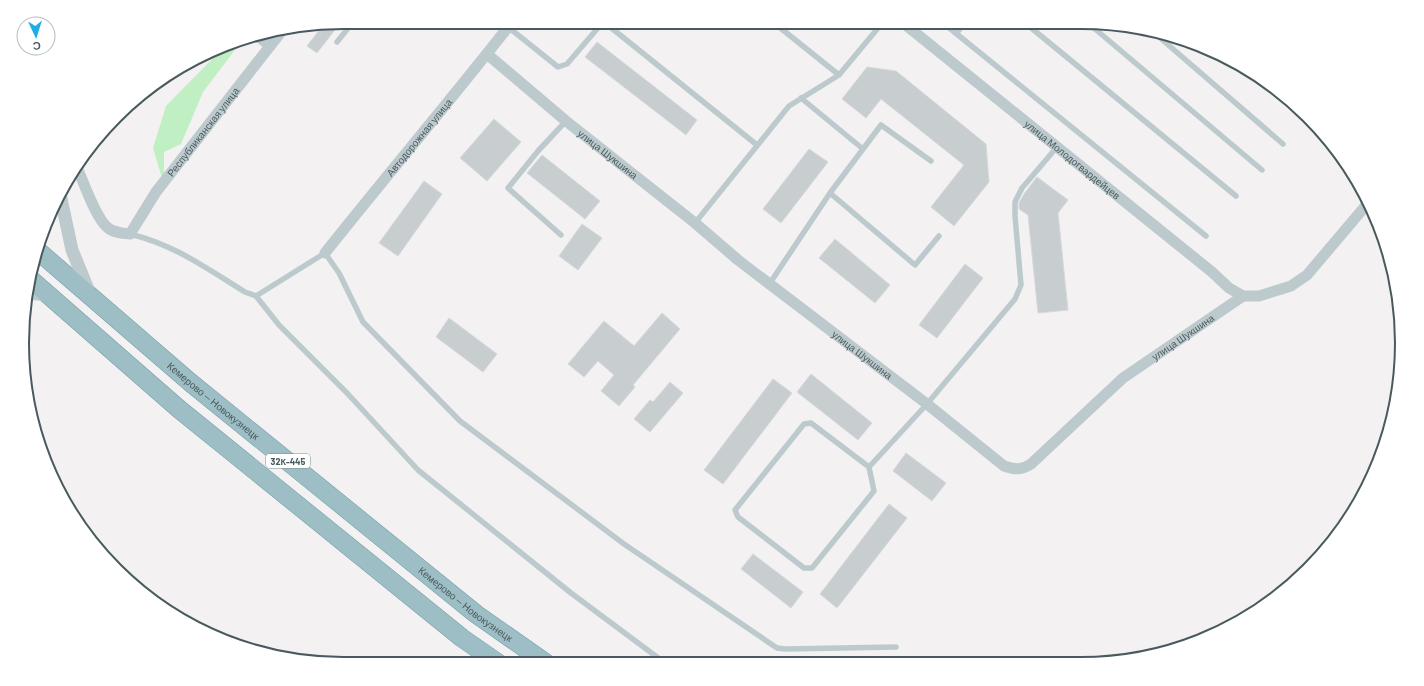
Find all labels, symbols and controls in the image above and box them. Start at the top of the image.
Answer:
north arrow [16,16,56,56]
text: С [32,40,41,53]
street label: Республиканская улица [164,84,242,179]
street label: Автодорожная улица [384,96,455,178]
street label: улица Молодогвардейцев [1022,117,1123,202]
street label: улица Шукшина [576,127,641,182]
street label: улица Шукшина [1149,311,1217,363]
street label: улица Шукшина [830,328,895,382]
street label: Кемерово — Новокузнецк [165,359,262,442]
road number: 32К-445 [266,454,310,468]
street label: Кемерово — Новокузнецк [416,564,515,644]

